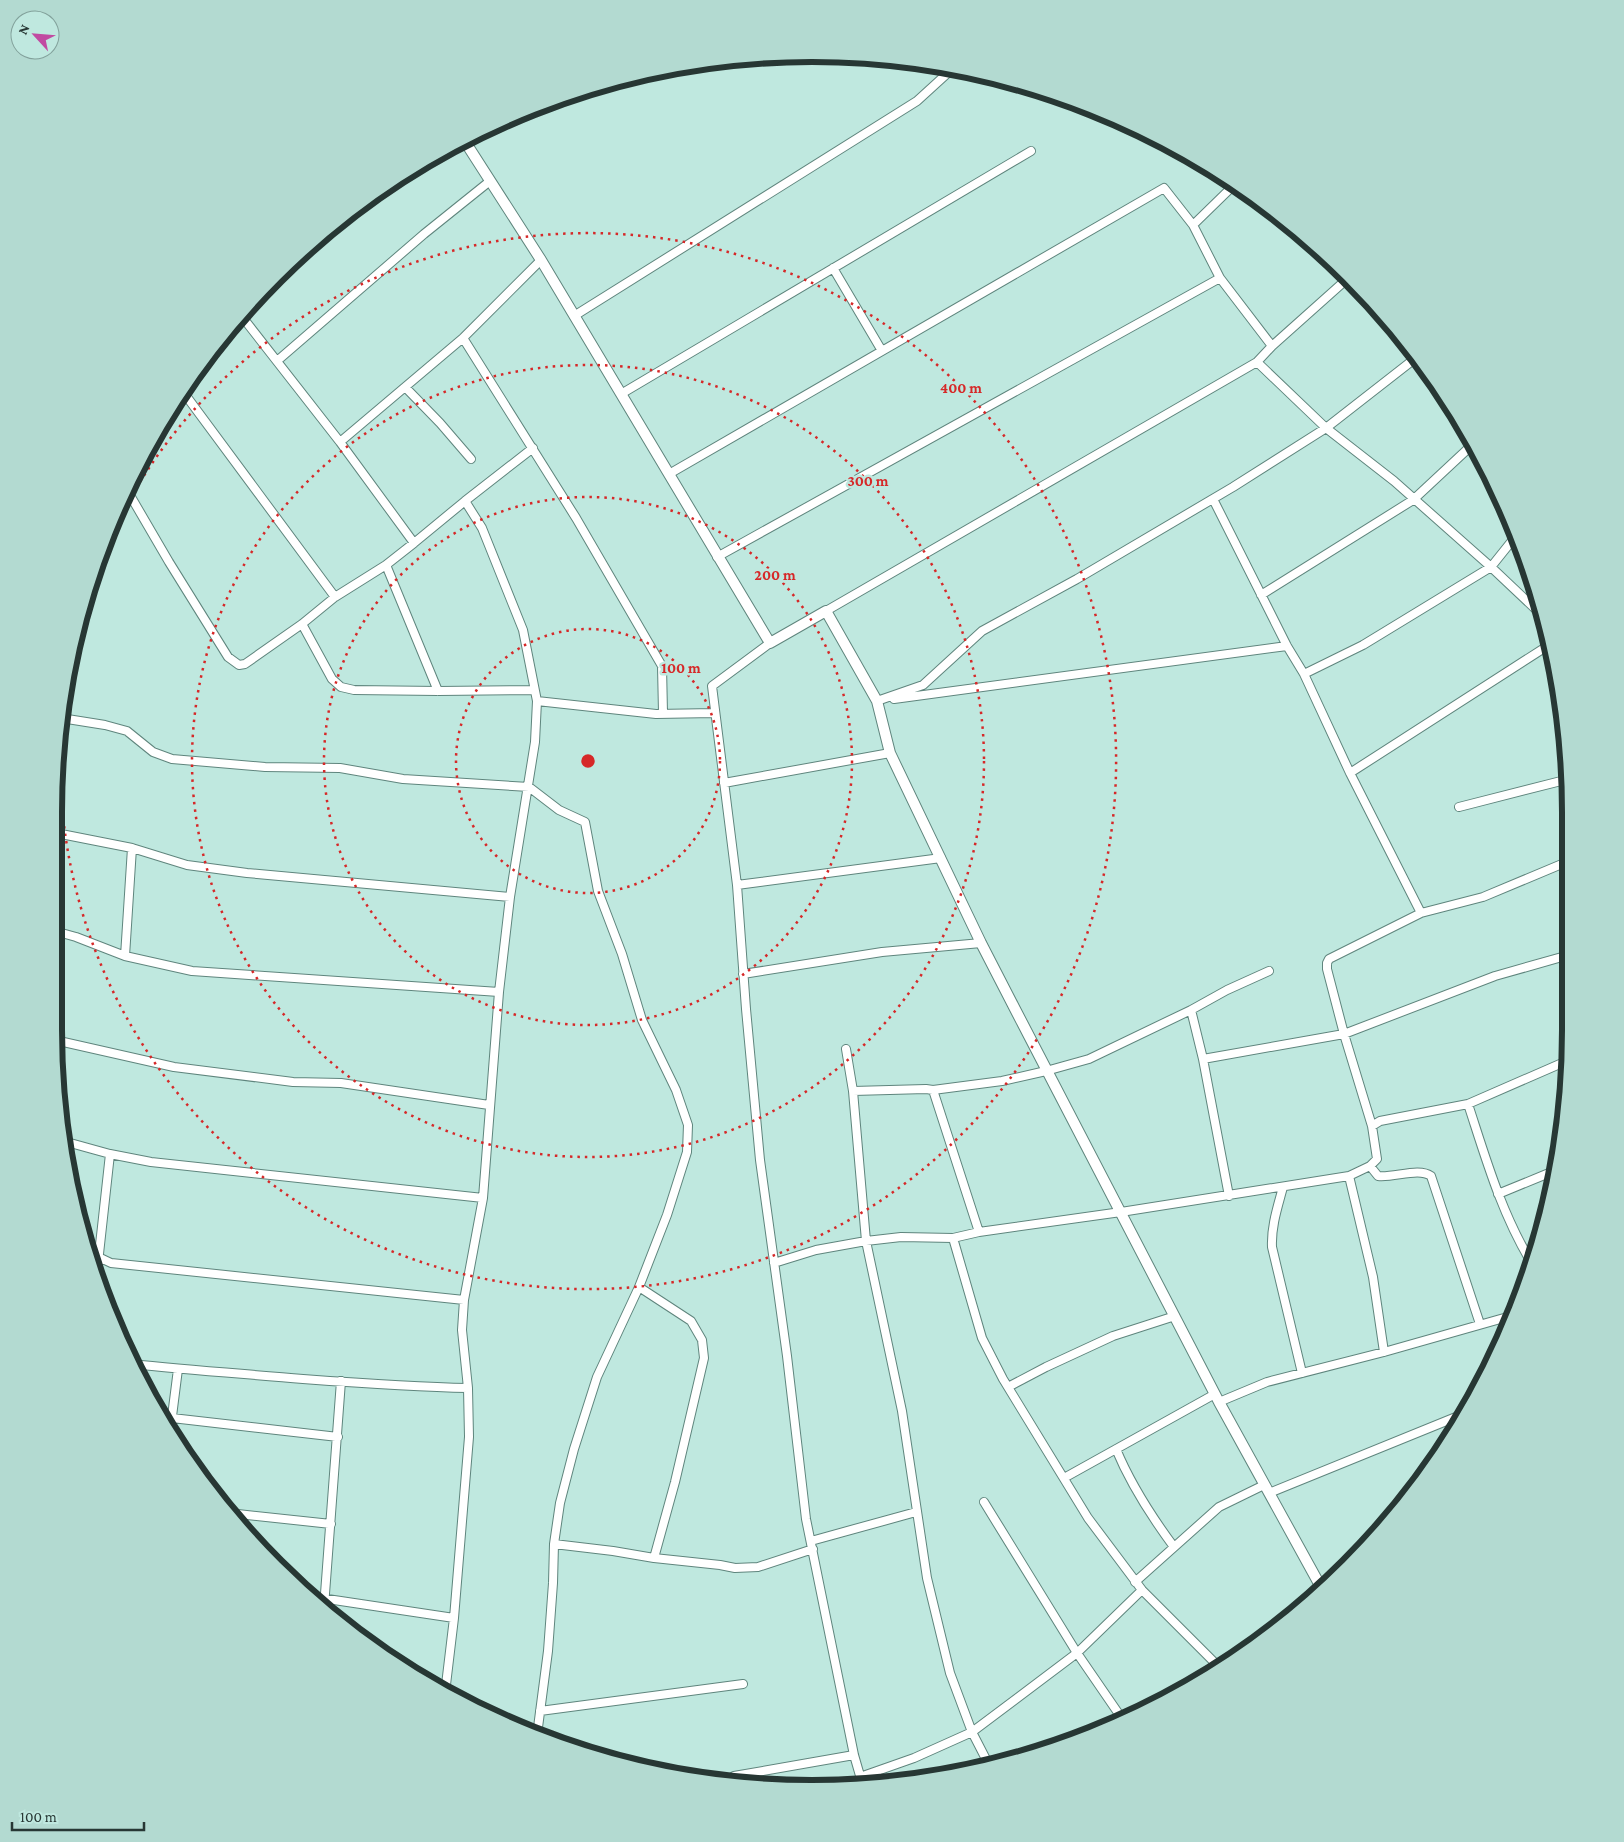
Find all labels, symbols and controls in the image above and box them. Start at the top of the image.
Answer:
north arrow [10,10,60,60]
text: N [14,21,33,37]
text: 400 m [940,380,982,396]
text: 300 m [847,473,889,489]
text: 200 m [754,567,796,583]
text: 100 m [661,660,701,676]
centre of rings [579,752,597,770]
scale bar [12,1800,145,1832]
text: 100 m [20,1809,57,1825]

